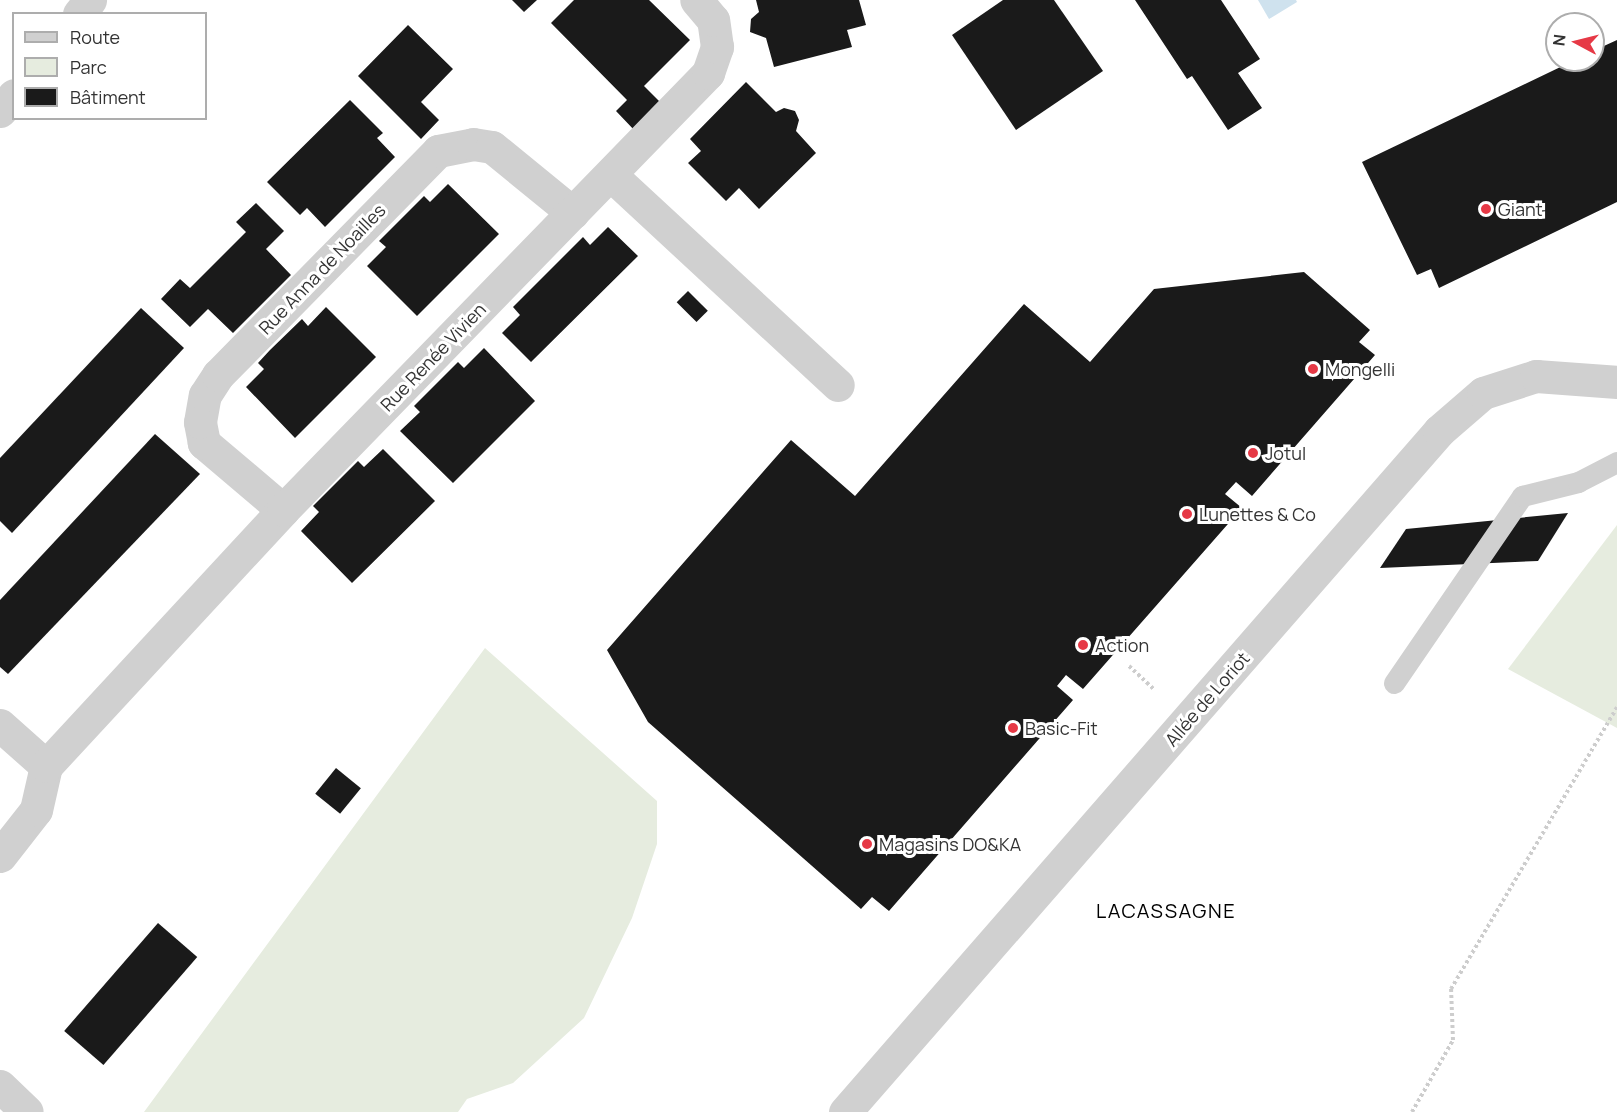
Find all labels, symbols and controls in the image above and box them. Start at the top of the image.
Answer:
legend [12,12,207,120]
north arrow [1545,12,1605,72]
text: Route [70,25,120,49]
text: N [1548,33,1571,47]
text: Parc [70,55,107,79]
text: Bâtiment [70,85,146,109]
place label: Giant [1498,198,1543,220]
street label: Rue Anna de Noailles [254,199,390,339]
marker: Giant [1479,202,1493,216]
street label: Rue Renée Vivien [376,298,490,416]
place label: Mongelli [1325,358,1395,380]
marker: Mongelli [1306,362,1320,376]
place label: Jotul [1265,442,1306,464]
marker: Jotul [1246,446,1260,460]
place label: Lunettes & Co [1199,503,1316,525]
marker: Lunettes & Co [1180,507,1194,521]
place label: Action [1095,634,1149,656]
marker: Action [1076,638,1090,652]
street label: Allée de Loriot [1160,648,1254,750]
place label: Basic-Fit [1025,717,1098,739]
marker: Basic-Fit [1006,721,1020,735]
place label: Magasins DO&KA [879,833,1021,855]
marker: Magasins DO&KA [860,837,874,851]
district label: LACASSAGNE [1096,898,1236,922]

